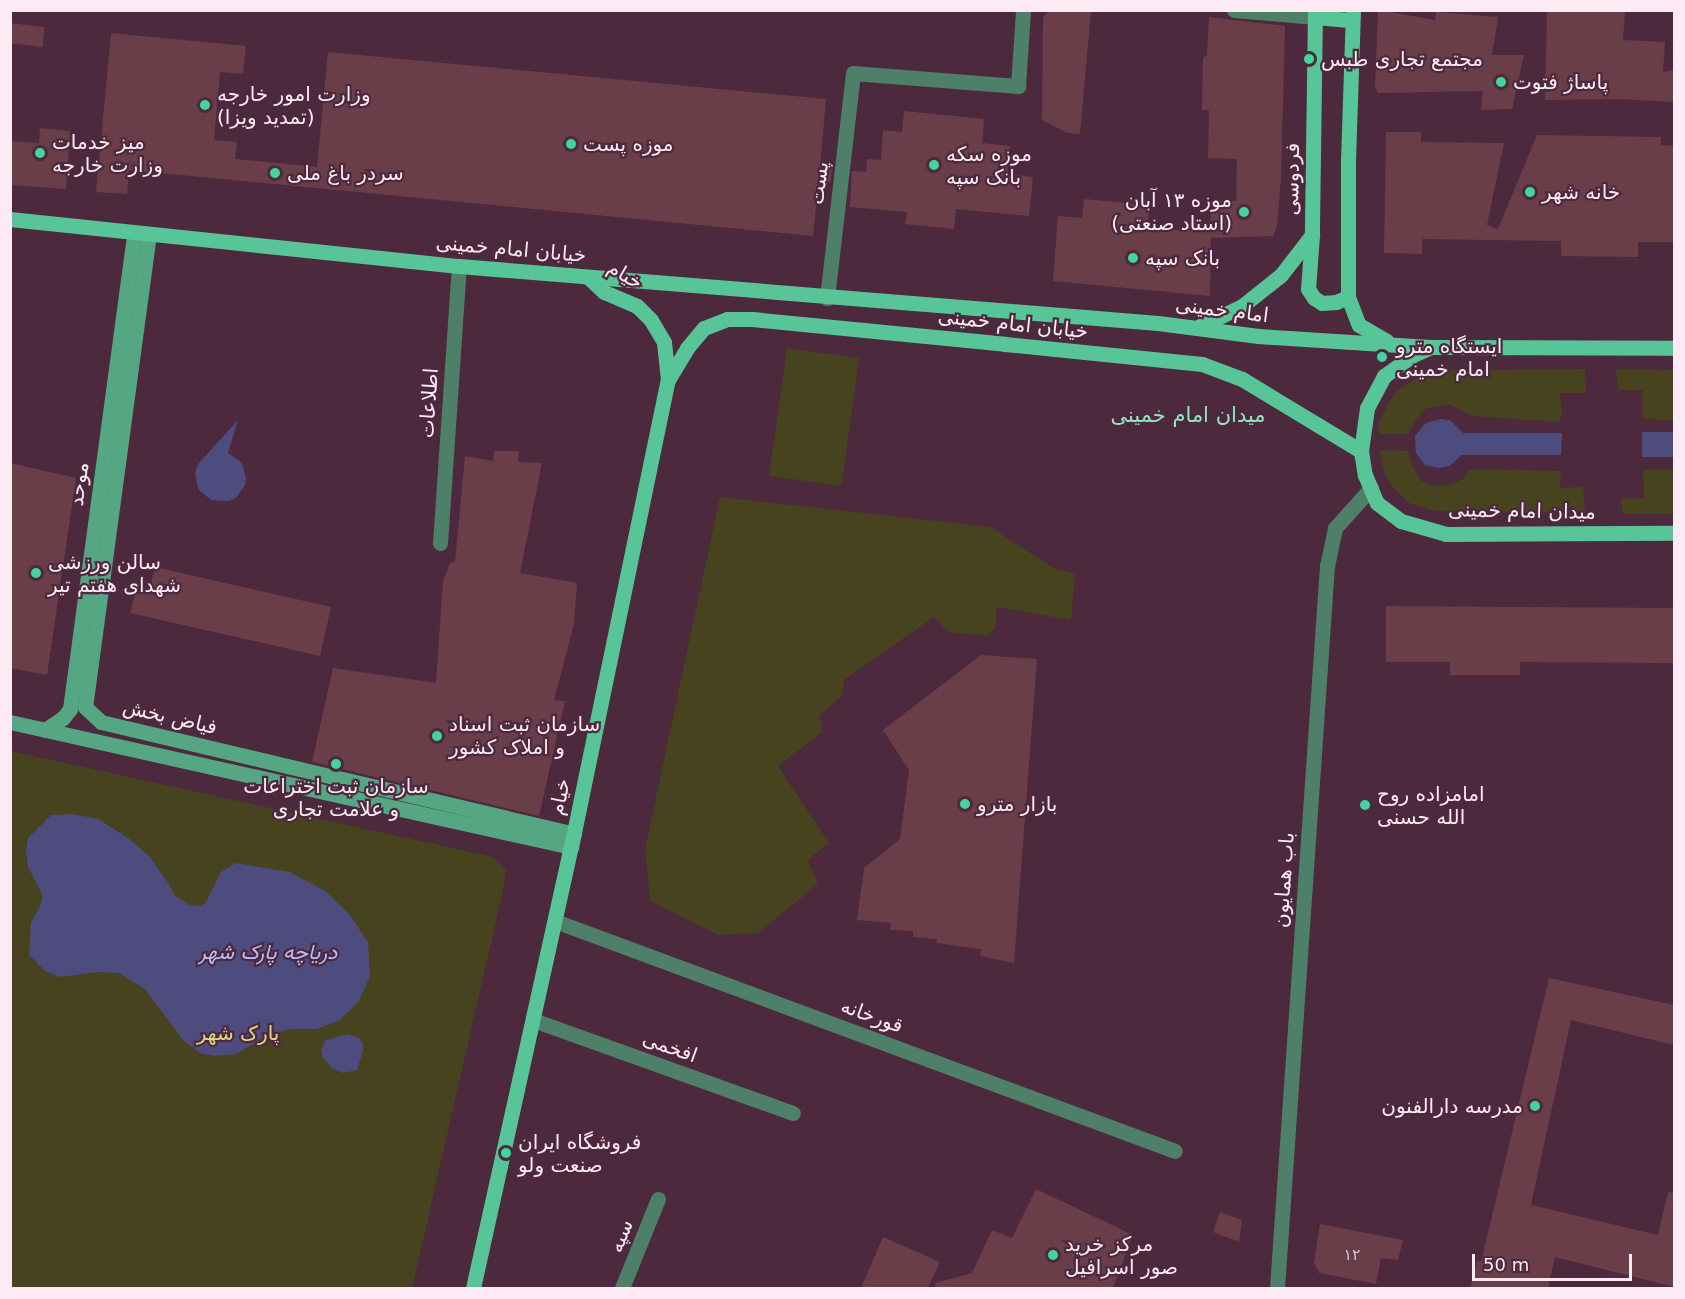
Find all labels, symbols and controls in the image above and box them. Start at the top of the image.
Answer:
place label: مجتمع تجاری طبس [1321,47,1483,71]
marker: مجتمع تجاری طبس [1302,52,1316,66]
place label: پاساژ فتوت [1513,70,1608,94]
marker: پاساژ فتوت [1494,75,1508,89]
place label: وزارت امور خارجه (تمدید ویزا) [217,82,371,129]
marker: وزارت امور خارجه (تمدید ویزا) [198,98,212,112]
place label: میز خدمات وزارت خارجه [52,130,163,177]
place label: موزه پست [583,132,674,156]
marker: موزه پست [564,137,578,151]
place label: موزه سکه بانک سپه [946,142,1032,189]
street label: فردوسی [1279,143,1305,215]
marker: میز خدمات وزارت خارجه [33,146,47,160]
marker: موزه سکه بانک سپه [927,158,941,172]
street label: پست [804,160,834,206]
place label: سردر باغ ملی [287,161,404,185]
marker: سردر باغ ملی [268,166,282,180]
place label: خانه شهر [1542,180,1620,204]
marker: خانه شهر [1523,185,1537,199]
place label: موزه ۱۳ آبان (استاد صنعتی) [1111,189,1232,236]
marker: موزه ۱۳ آبان (استاد صنعتی) [1237,205,1251,219]
street label: خیابان امام خمینی [435,230,587,268]
place label: بانک سپه [1145,246,1220,270]
marker: بانک سپه [1126,251,1140,265]
street label: خیام [603,255,647,295]
street label: امام خمینی [1174,292,1270,328]
street label: خیابان امام خمینی [937,304,1089,344]
place label: ایستگاه مترو امام خمینی [1396,334,1502,381]
marker: ایستگاه مترو امام خمینی [1373,348,1391,366]
street label: اطلاعات [415,367,443,439]
district label: میدان امام خمینی [1111,402,1265,428]
street label: موحد [64,461,94,507]
street label: میدان امام خمینی [1448,498,1596,524]
place label: سالن ورزشی شهدای هفتم تیر [48,550,181,597]
marker: سالن ورزشی شهدای هفتم تیر [29,566,43,580]
street label: فیاض بخش [120,694,220,740]
place label: سازمان ثبت اسناد و املاک کشور [449,712,600,759]
marker: سازمان ثبت اسناد و املاک کشور [430,729,444,743]
marker: سازمان ثبت اختراعات و علامت تجاری [329,757,343,771]
place label: سازمان ثبت اختراعات و علامت تجاری [243,774,429,821]
street label: خیام [545,777,575,817]
place label: امامزاده روح الله حسنی [1377,782,1485,829]
place label: بازار مترو [977,792,1057,816]
marker: بازار مترو [958,797,972,811]
marker: امامزاده روح الله حسنی [1358,798,1372,812]
street label: باب همایون [1269,831,1299,929]
water label: دریاچه پارک شهر [199,939,337,965]
street label: قورخانه [838,994,906,1038]
park label: پارک شهر [197,1021,279,1045]
street label: افخمی [639,1026,701,1068]
place label: مدرسه دارالفنون [1381,1094,1523,1118]
marker: مدرسه دارالفنون [1528,1099,1542,1113]
place label: فروشگاه ایران صنعت ولو [518,1130,641,1177]
marker: فروشگاه ایران صنعت ولو [499,1146,513,1160]
street label: سپه [604,1216,638,1256]
place label: مرکز خرید صور اسرافیل [1065,1232,1178,1279]
scale bar [1475,1242,1636,1280]
house number: ۱۲ [1343,1245,1361,1265]
marker: مرکز خرید صور اسرافیل [1046,1248,1060,1262]
text: 50 m [1483,1254,1529,1275]

